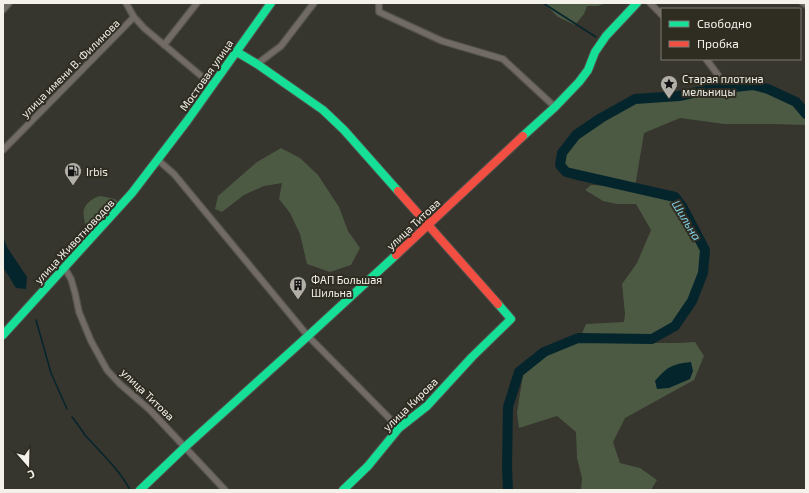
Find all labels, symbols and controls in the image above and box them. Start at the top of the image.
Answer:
legend [661,8,801,60]
street label: улица имени В. Филинова [18,16,123,121]
text: Свободно [697,16,752,30]
text: Пробка [697,36,739,50]
street label: Мостовая улица [177,37,236,114]
place label: Старая плотина мельницы [682,72,764,98]
place icon: Старая плотина мельницы [659,74,679,99]
fuel station icon: Irbis [63,161,83,186]
place label: Irbis [86,165,108,178]
street label: улица Животноводов [31,196,117,287]
street label: улица Титова [383,196,443,253]
water label: Шильна [669,197,705,243]
place label: ФАП Большая Шильна [311,273,382,299]
building icon: ФАП Большая Шильна [288,275,308,300]
street label: улица Титова [118,365,177,423]
street label: улица Кирова [380,375,441,434]
north arrow [8,445,48,485]
text: С [26,468,37,482]

